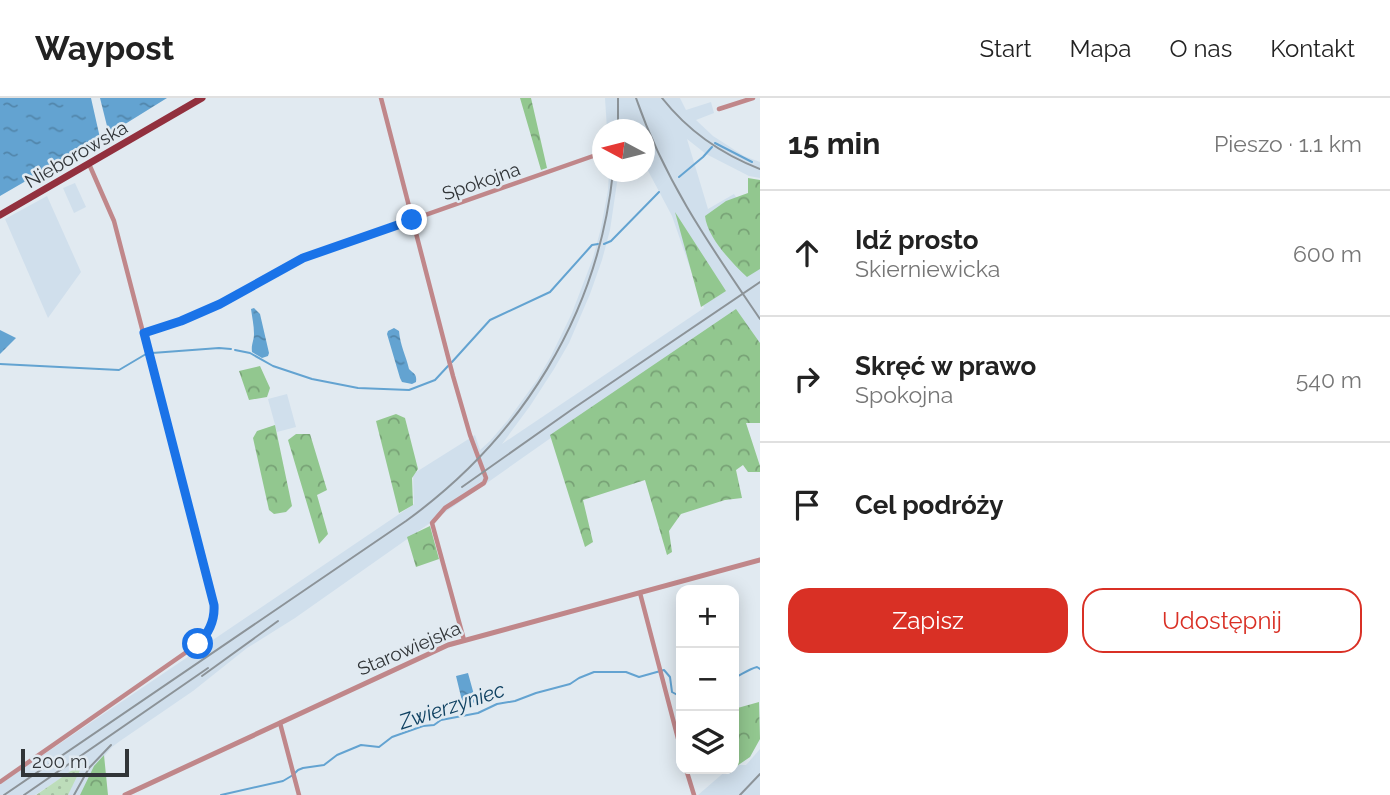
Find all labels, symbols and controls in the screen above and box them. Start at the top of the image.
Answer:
text: Waypost [35,29,174,68]
text: Start [980,34,1032,63]
text: Mapa [1070,34,1131,63]
text: O nas [1169,34,1232,63]
text: Kontakt [1270,34,1355,63]
street label: Nieborowska [21,116,131,192]
north arrow [592,119,655,182]
text: 15 min [788,126,880,161]
text: Pieszo · 1.1 km [1214,130,1362,157]
street label: Spokojna [439,157,523,205]
route end [396,204,427,235]
text: Idź prosto [855,225,979,255]
icon: ahead [788,234,826,272]
text: 600 m [1293,240,1362,267]
text: Skierniewicka [855,255,1000,282]
text: Skręć w prawo [855,351,1036,381]
icon: right [788,360,826,398]
text: 540 m [1296,366,1362,393]
text: Spokojna [855,381,953,408]
icon: arrive [788,486,826,524]
text: Cel podróży [855,490,1004,520]
map controls [676,585,739,774]
button: + [676,585,739,648]
button: Zapisz [788,588,1068,653]
button: Udostępnij [1082,588,1362,653]
street label: Starowiejska [354,616,464,680]
route start [182,628,213,659]
button: − [676,648,739,711]
water label: Zwierzyniec [395,677,508,735]
button: layers [676,711,739,774]
scale bar [21,746,130,778]
text: 200 m [32,750,87,772]

